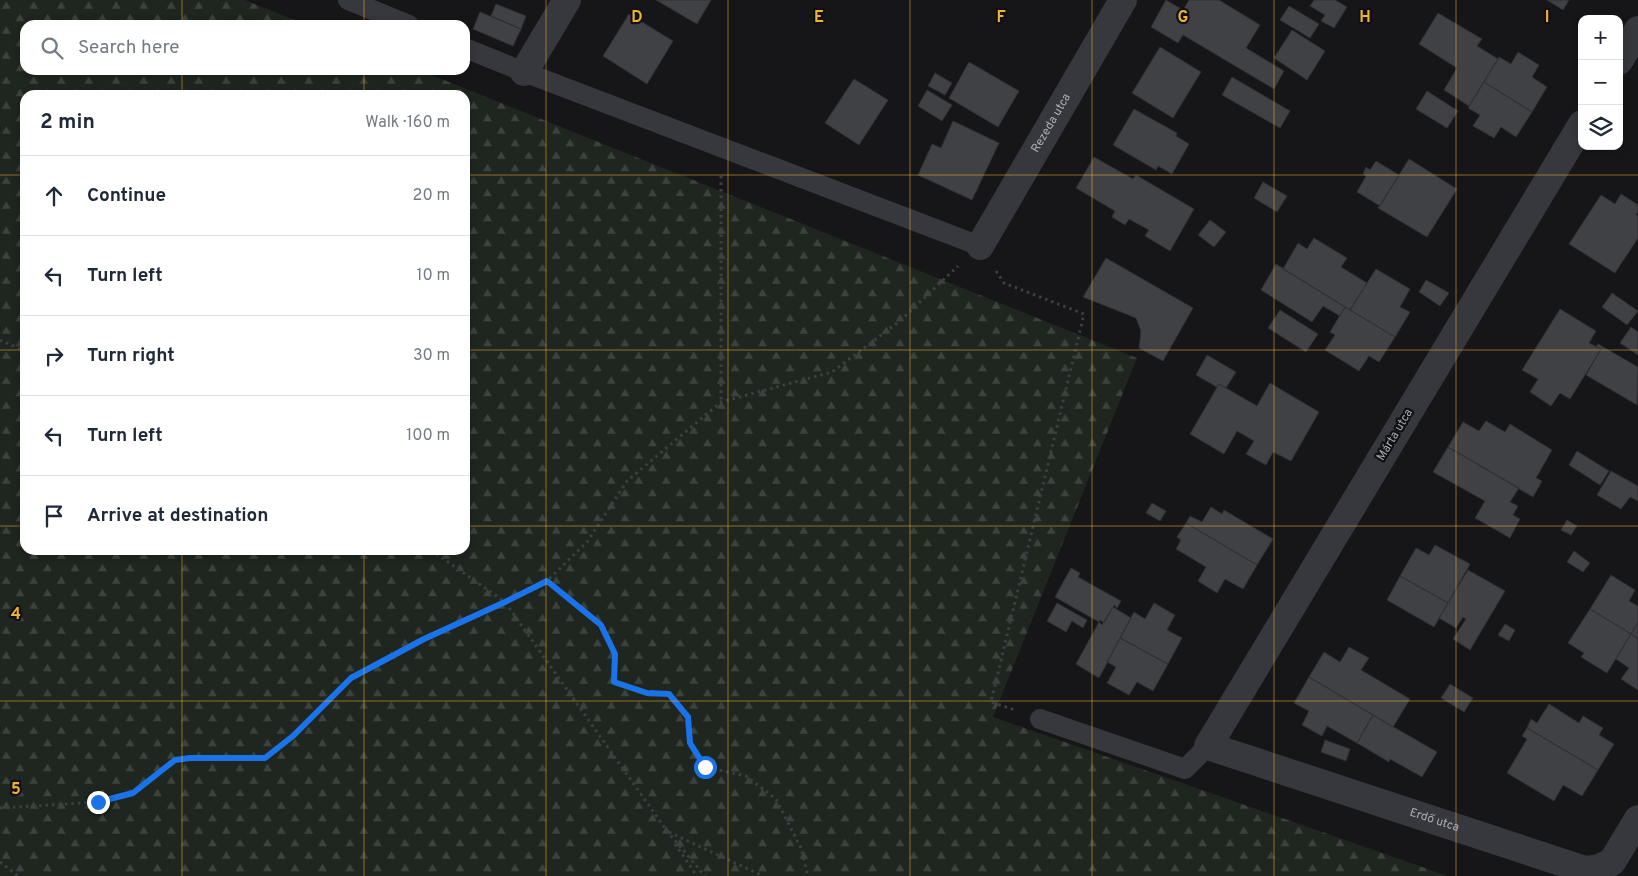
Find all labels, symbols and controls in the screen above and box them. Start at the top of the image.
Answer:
text: D [631,8,643,28]
text: E [814,8,824,28]
text: F [996,8,1006,28]
text: G [1178,8,1188,28]
text: H [1359,8,1371,28]
text: I [1545,8,1549,28]
map controls [1578,15,1623,150]
button: + [1578,15,1623,60]
search box [20,20,470,75]
icon: search [38,34,66,62]
text: Search here [78,36,180,60]
button: − [1578,60,1623,105]
street label: Rezeda utca [1028,91,1075,156]
button: layers [1578,105,1623,150]
text: 2 min [40,109,95,136]
text: Walk · 160 m [365,113,450,133]
icon: ahead [40,182,68,210]
text: Continue [87,184,166,208]
text: 20 m [413,186,450,206]
icon: left [40,262,68,290]
text: Turn left [87,264,163,288]
text: 10 m [416,266,450,286]
icon: right [40,342,68,370]
text: Turn right [87,344,175,368]
text: 30 m [413,346,450,366]
street label: Márta utca [1373,406,1417,464]
icon: left [40,422,68,450]
text: Turn left [87,424,163,448]
text: 100 m [406,426,450,446]
icon: arrive [40,502,68,530]
text: Arrive at destination [87,504,268,528]
text: 4 [11,605,21,625]
route start [694,756,717,779]
text: 5 [11,780,21,800]
route end [87,791,110,814]
street label: Erdő utca [1407,805,1461,836]

